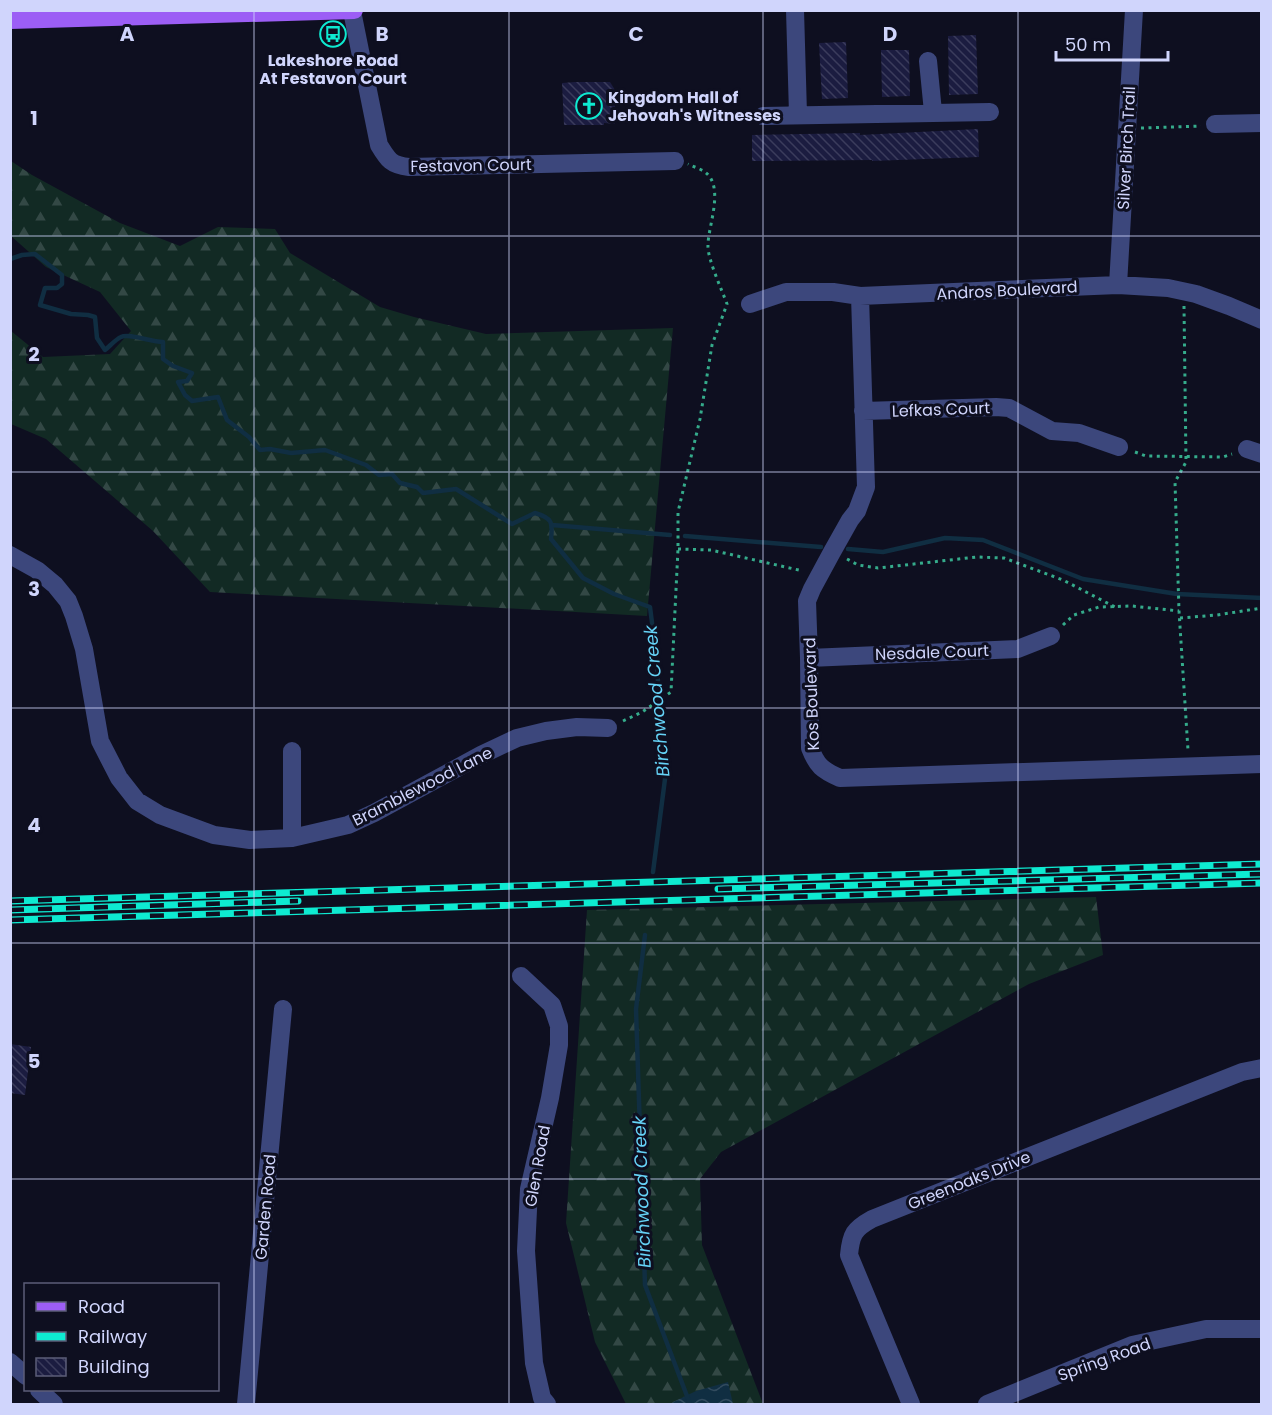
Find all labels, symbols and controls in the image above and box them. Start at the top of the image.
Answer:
bus stop icon: Lakeshore Road At Festavon Court [318,19,348,49]
text: A [120,20,135,48]
text: B [375,20,389,48]
text: C [628,20,644,48]
text: D [883,20,897,48]
scale bar [1056,24,1168,62]
text: 50 m [1065,32,1111,57]
place label: Lakeshore Road At Festavon Court [259,49,407,90]
place label: Kingdom Hall of Jehovah's Witnesses [608,86,781,127]
street label: Silver Birch Trail [1112,86,1141,210]
church icon: Kingdom Hall of Jehovah's Witnesses [574,91,604,121]
text: 1 [30,104,38,132]
street label: Festavon Court [410,153,532,178]
street label: Andros Boulevard [936,275,1078,306]
text: 2 [28,340,40,368]
street label: Lefkas Court [891,396,991,423]
text: 3 [28,575,40,603]
water label: Birchwood Creek [637,623,676,778]
street label: Kos Boulevard [798,637,825,751]
street label: Nesdale Court [875,639,990,666]
street label: Bramblewood Lane [348,741,496,832]
text: 4 [27,811,41,839]
text: 5 [28,1047,41,1075]
water label: Birchwood Creek [626,1115,657,1268]
street label: Glen Road [519,1124,556,1209]
street label: Greenoaks Drive [904,1145,1034,1216]
street label: Garden Road [249,1153,282,1261]
legend [24,1283,219,1391]
text: Road [78,1294,125,1319]
text: Railway [78,1324,147,1349]
street label: Spring Road [1055,1332,1154,1387]
text: Building [78,1354,150,1379]

